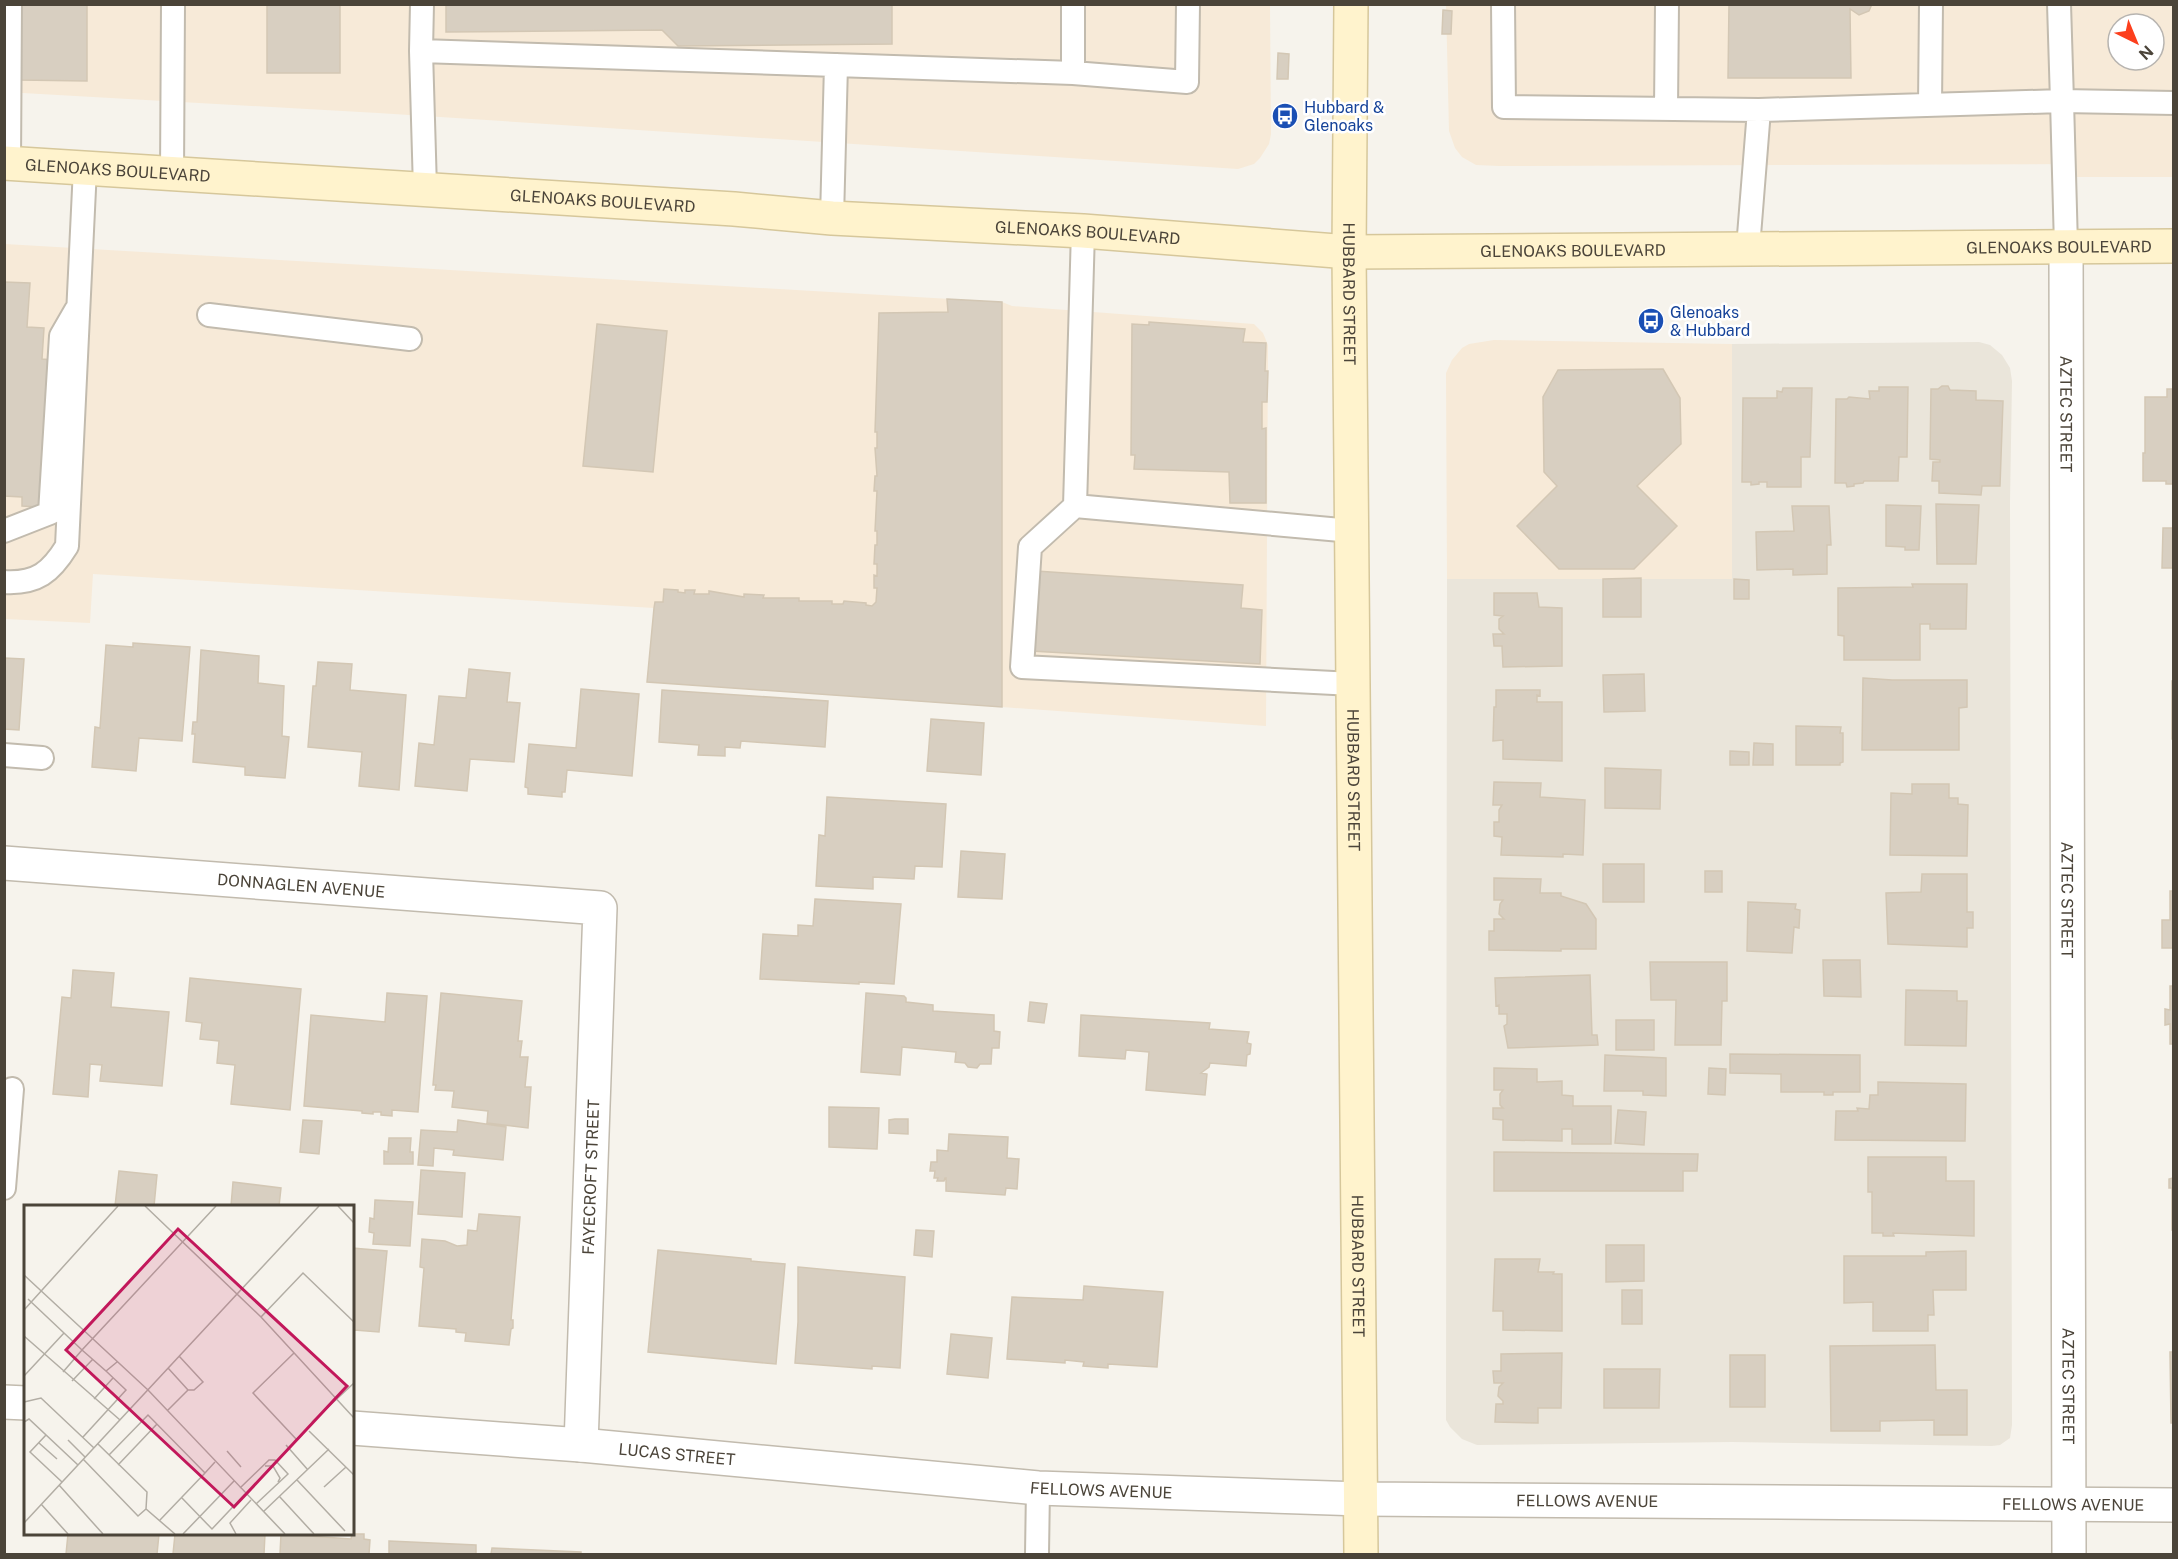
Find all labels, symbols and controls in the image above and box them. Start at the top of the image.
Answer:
north arrow [2106,12,2166,72]
text: N [2135,41,2157,64]
place label: Hubbard & Glenoaks [1304,98,1384,135]
bus stop icon: Hubbard & Glenoaks [1270,101,1300,131]
street label: GLENOAKS BOULEVARD [25,155,211,185]
street label: GLENOAKS BOULEVARD [510,185,696,216]
street label: GLENOAKS BOULEVARD [995,217,1181,248]
street label: HUBBARD STREET [1339,223,1360,366]
street label: GLENOAKS BOULEVARD [1966,237,2152,257]
street label: GLENOAKS BOULEVARD [1480,240,1666,261]
place label: Glenoaks & Hubbard [1670,303,1750,340]
bus stop icon: Glenoaks & Hubbard [1636,306,1666,336]
street label: AZTEC STREET [2057,356,2076,473]
street label: HUBBARD STREET [1344,709,1364,852]
street label: AZTEC STREET [2058,842,2077,959]
street label: DONNAGLEN AVENUE [217,870,386,901]
street label: FAYECROFT STREET [579,1098,603,1255]
street label: HUBBARD STREET [1348,1195,1369,1338]
inset map [24,1205,354,1535]
street label: AZTEC STREET [2059,1328,2078,1445]
street label: LUCAS STREET [618,1439,737,1469]
street label: FELLOWS AVENUE [1029,1478,1173,1502]
street label: FELLOWS AVENUE [1516,1491,1658,1511]
street label: FELLOWS AVENUE [2002,1494,2144,1514]

